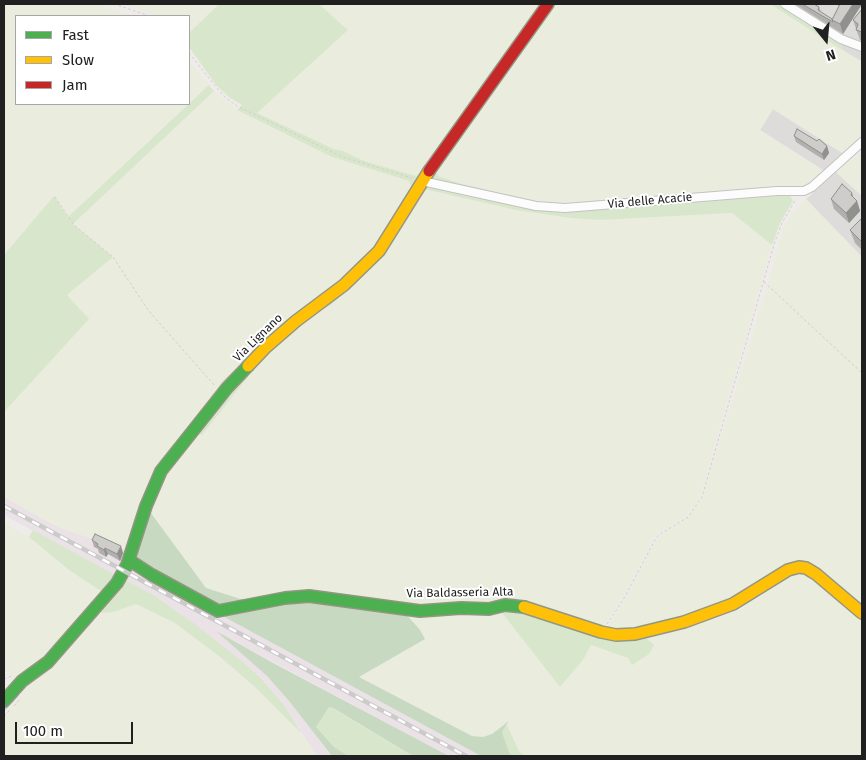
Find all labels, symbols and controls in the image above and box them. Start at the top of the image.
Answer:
legend [15,15,190,105]
north arrow [801,15,851,65]
text: Fast [62,26,89,44]
text: N [824,45,837,64]
text: Slow [62,51,94,69]
text: Jam [62,76,88,94]
street label: Via delle Acacie [607,190,693,212]
street label: Via Lignano [230,311,286,365]
street label: Via Baldasseria Alta [406,585,514,601]
scale bar [18,712,135,744]
text: 100 m [23,722,63,740]

